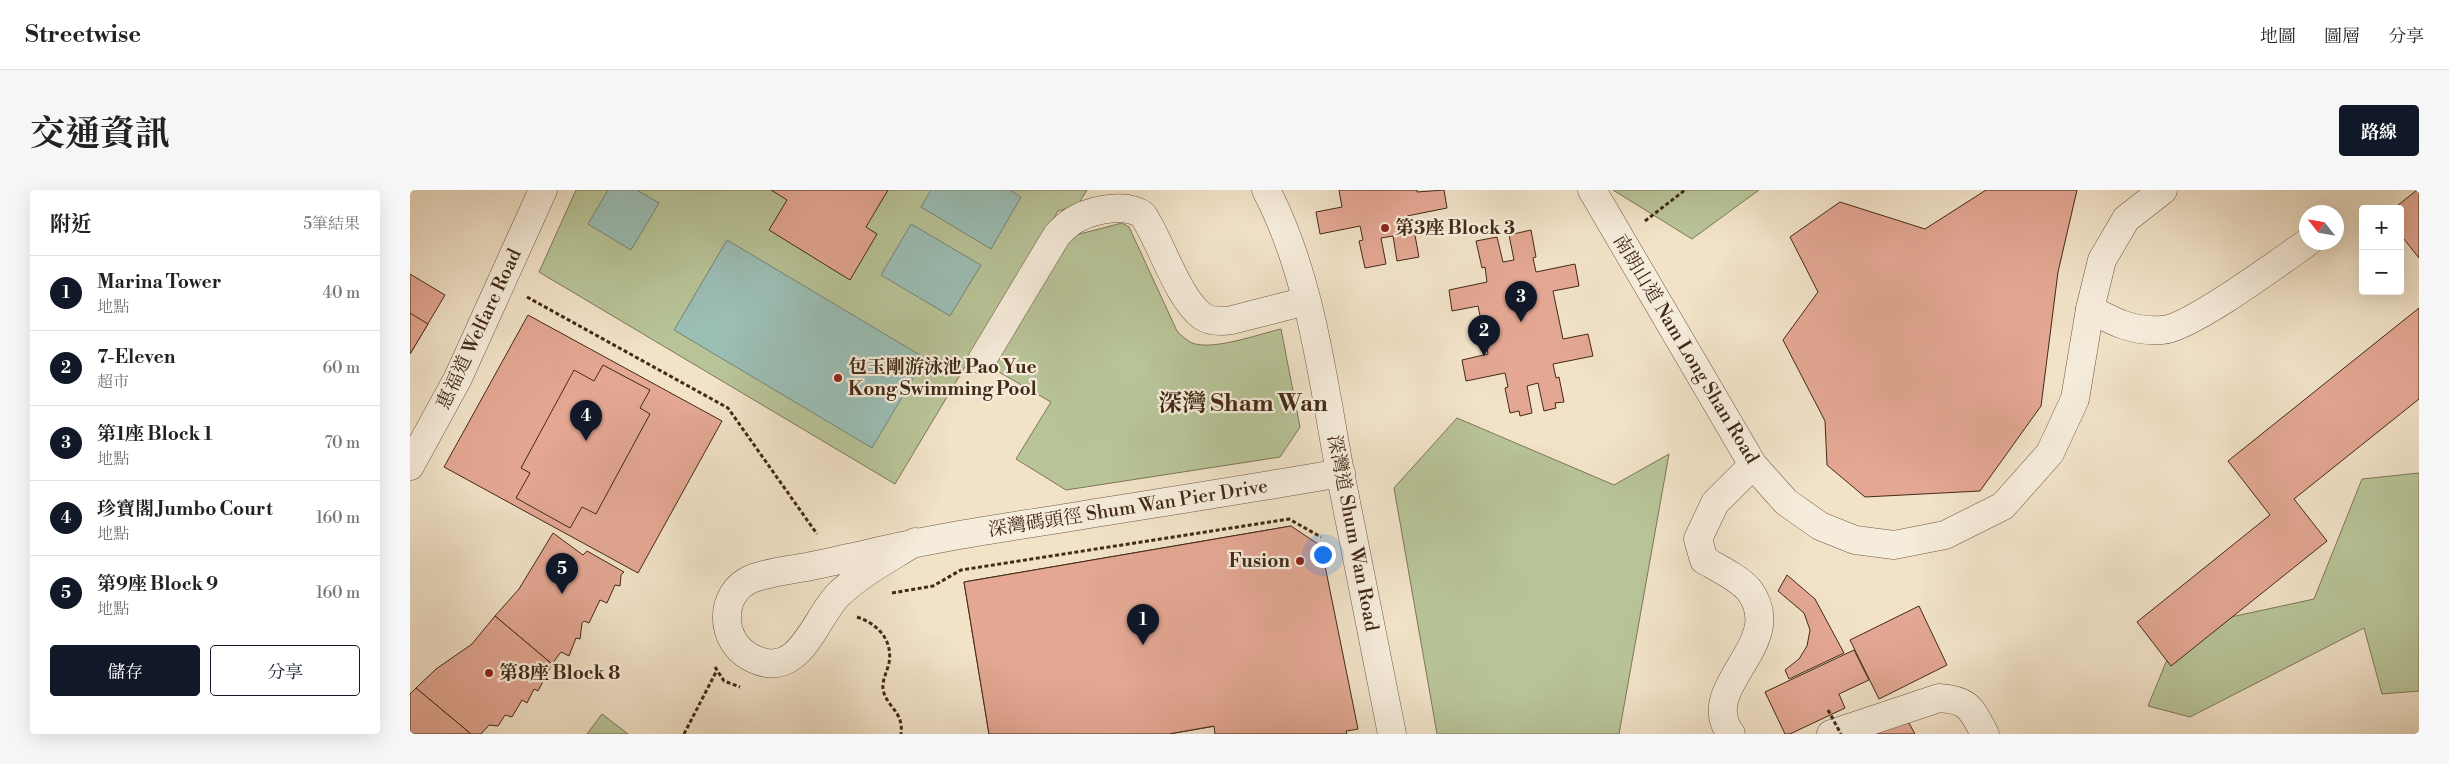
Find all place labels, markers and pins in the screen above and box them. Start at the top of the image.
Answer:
place label: 第3座 Block 3 [1395,216,1515,240]
marker: 第3座 Block 3 [1379,222,1391,234]
pin: 3 [1505,281,1537,322]
pin: 2 [1468,315,1500,356]
place label: 包玉剛游泳池 Pao Yue Kong Swimming Pool [848,355,1037,401]
marker: 包玉剛游泳池 Pao Yue Kong Swimming Pool [832,372,844,384]
pin: 4 [570,400,602,441]
place label: Fusion [1229,549,1290,573]
pin: 5 [546,553,578,594]
marker: Fusion [1294,555,1306,567]
pin: 1 [1127,604,1159,645]
place label: 第8座 Block 8 [499,661,620,685]
marker: 第8座 Block 8 [483,667,495,679]

